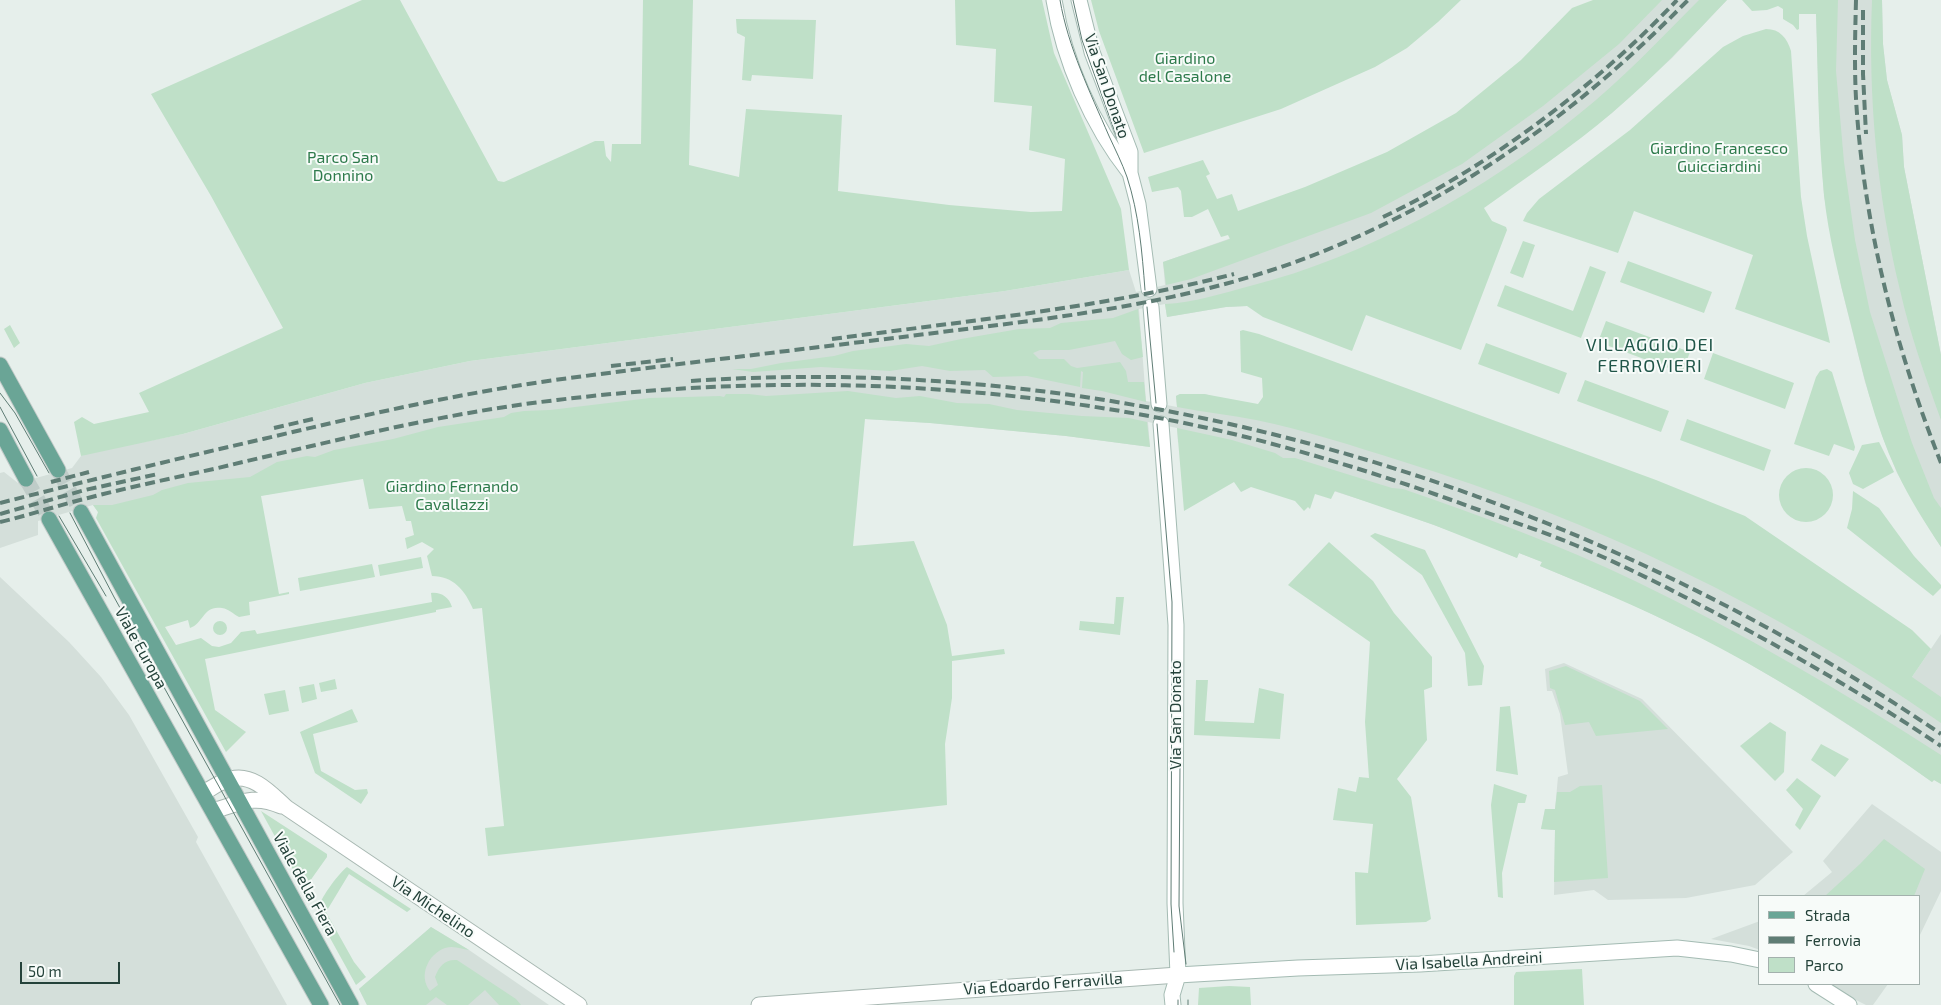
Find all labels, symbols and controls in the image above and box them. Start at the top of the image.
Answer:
street label: Via San Donato [1080,31,1134,141]
park label: Giardino del Casalone [1139,49,1231,87]
park label: Giardino Francesco Guicciardini [1650,139,1788,177]
park label: Parco San Donnino [307,148,379,186]
district label: VILLAGGIO DEI FERROVIERI [1584,334,1716,376]
park label: Giardino Fernando Cavallazzi [385,477,519,515]
street label: Viale Europa [111,604,171,692]
street label: Via San Donato [1166,660,1186,770]
street label: Viale della Fiera [269,829,341,939]
street label: Via Michelino [387,872,479,942]
legend [1758,895,1921,985]
text: Strada [1805,906,1850,924]
text: Ferrovia [1805,931,1861,949]
street label: Via Isabella Andreini [1395,948,1543,974]
scale bar [22,952,122,984]
text: Parco [1805,956,1844,974]
text: 50 m [28,962,62,980]
street label: Via Edoardo Ferravilla [963,969,1123,999]

